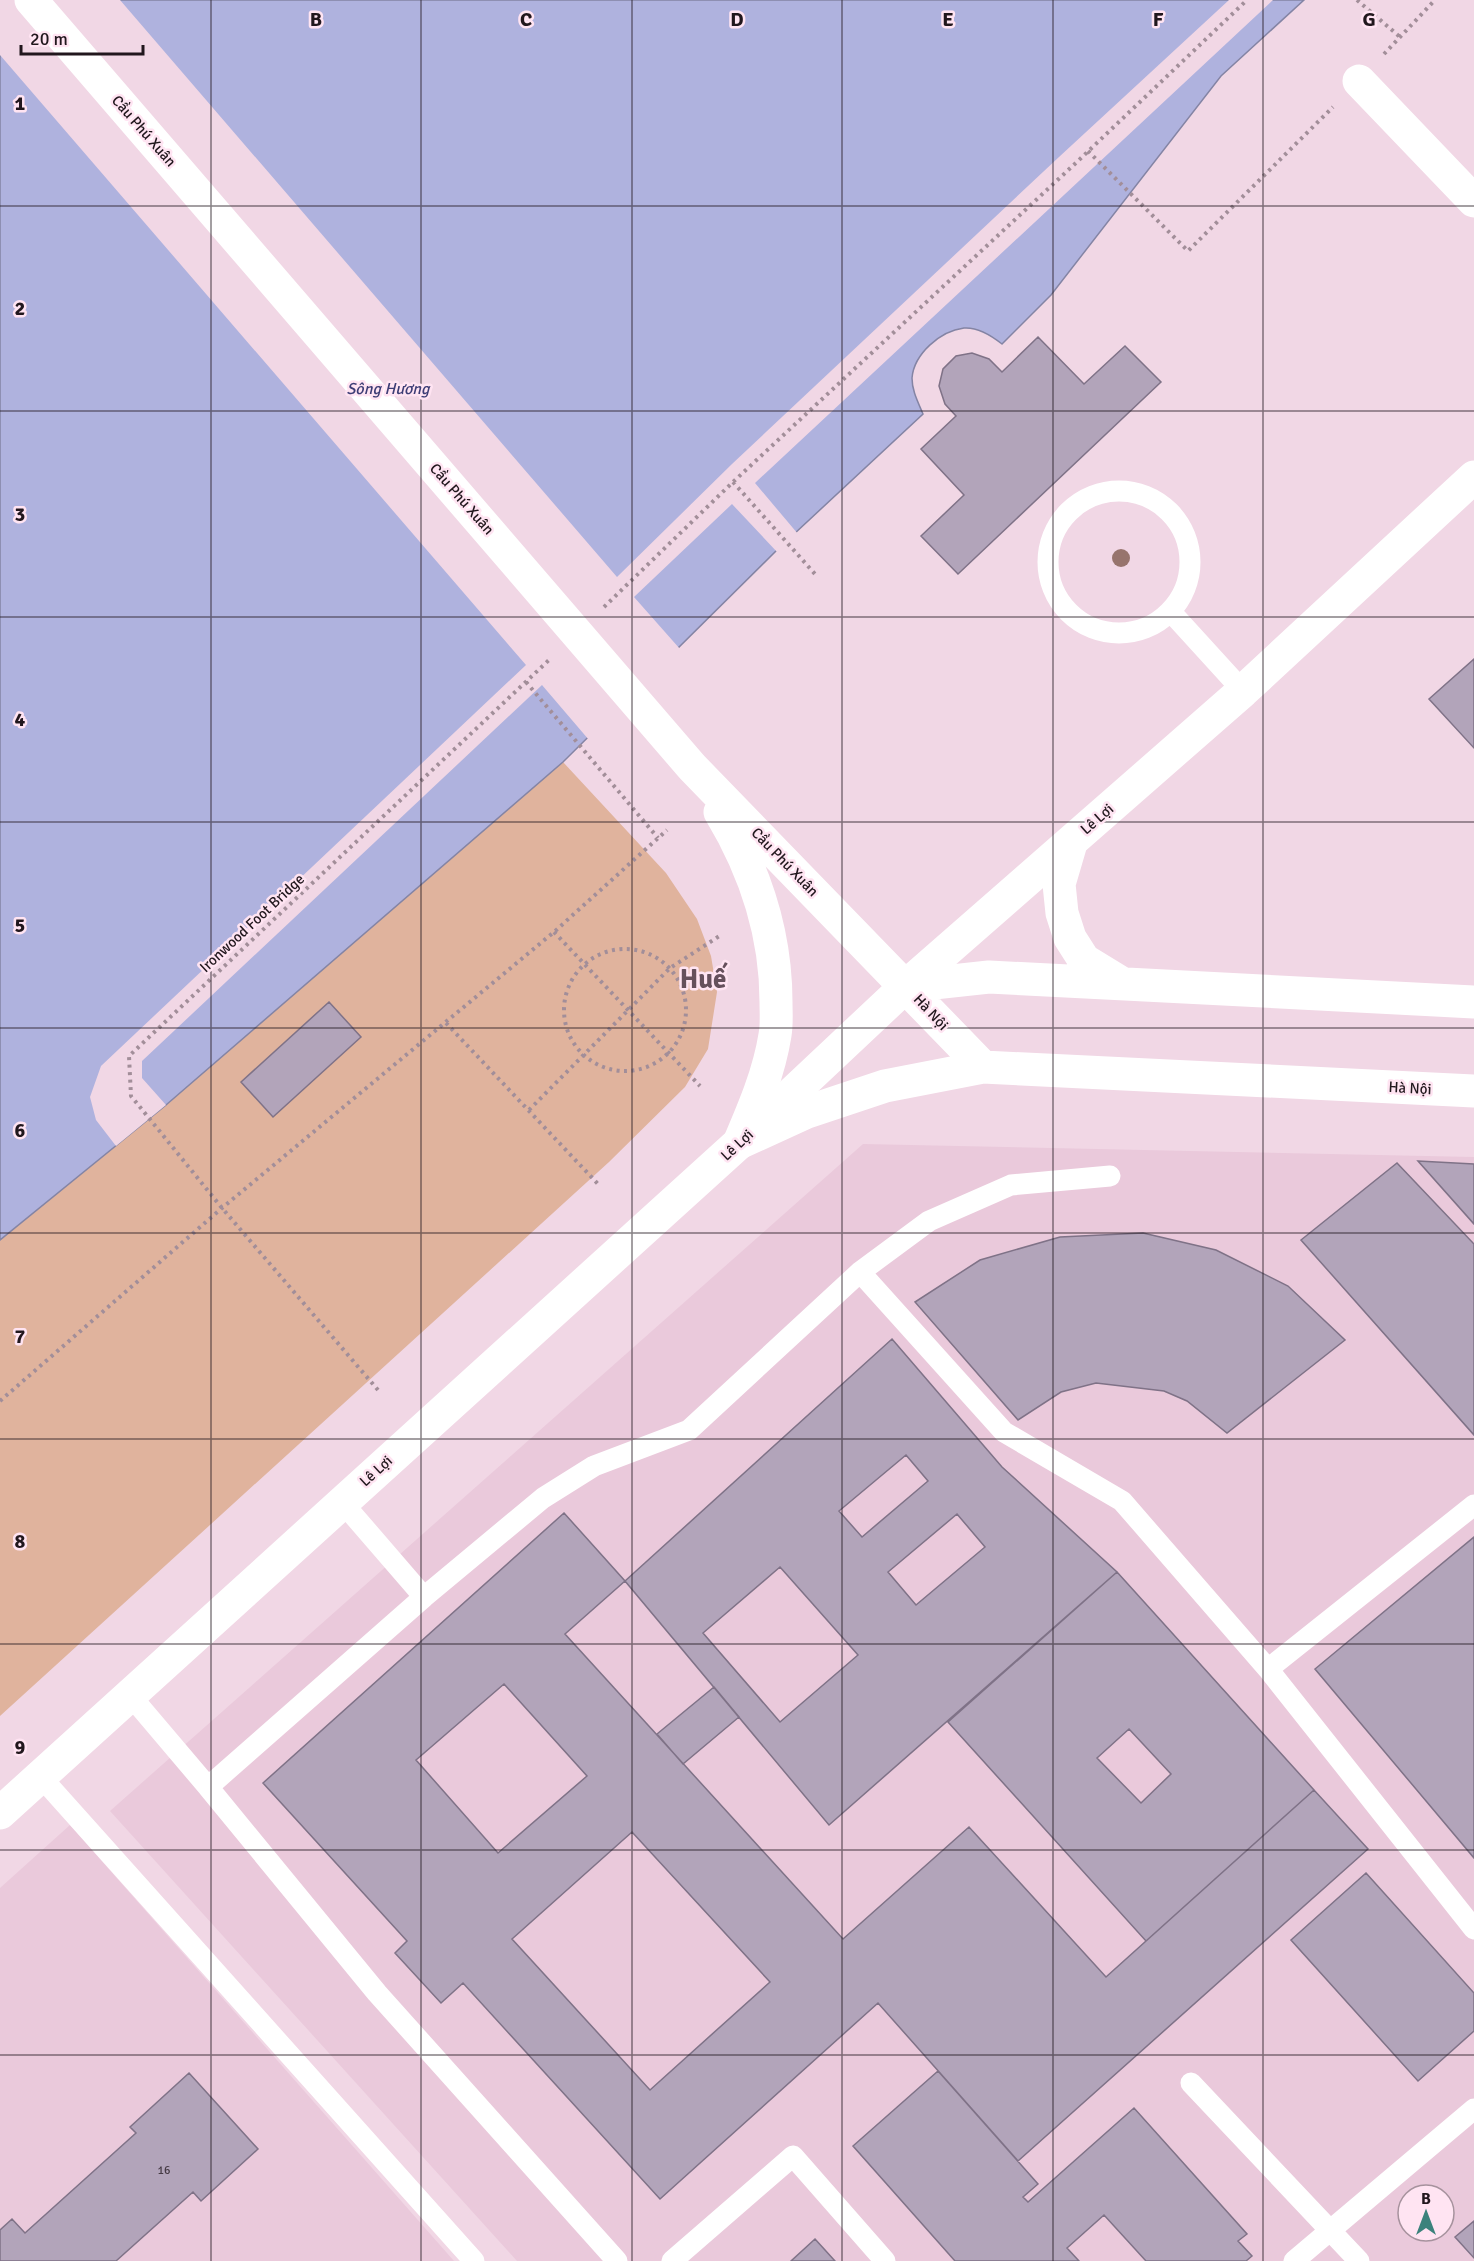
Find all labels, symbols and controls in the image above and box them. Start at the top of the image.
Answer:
text: B [310,7,322,32]
text: C [520,7,532,32]
text: D [730,7,744,32]
text: E [942,7,954,32]
text: F [1153,7,1164,32]
text: G [1362,7,1376,32]
scale bar [21,18,142,56]
text: 20 m [30,28,68,50]
text: 1 [15,91,26,116]
street label: Cầu Phú Xuân [108,92,180,170]
text: 2 [15,296,25,321]
water label: Sông Hương [346,379,431,399]
street label: Cầu Phú Xuân [426,460,498,538]
text: 3 [15,502,25,527]
text: 4 [15,707,26,732]
street label: Lê Lợi [1077,800,1117,838]
street label: Cầu Phú Xuân [748,824,822,900]
street label: Ironwood Foot Bridge [196,870,308,976]
text: 5 [15,913,25,938]
district label: Huế [680,962,728,996]
street label: Hà Nội [910,990,952,1034]
street label: Hà Nội [1388,1078,1432,1098]
text: 6 [15,1118,26,1143]
street label: Lê Lợi [717,1126,757,1164]
text: 7 [15,1324,26,1349]
street label: Lê Lợi [356,1452,396,1490]
text: 8 [15,1529,26,1554]
text: 9 [15,1735,26,1760]
house number: 16 [158,2163,170,2178]
north arrow [1396,2183,1456,2243]
text: B [1421,2189,1431,2209]

